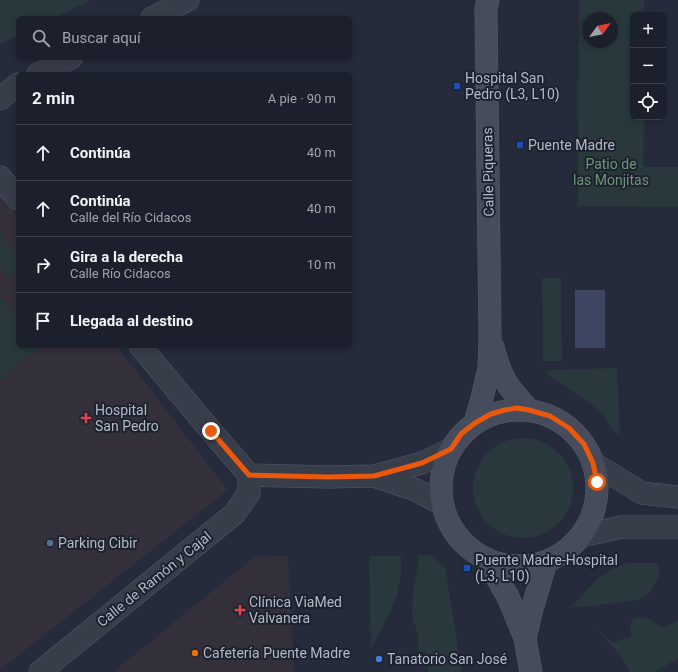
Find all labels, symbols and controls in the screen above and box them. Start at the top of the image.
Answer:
north arrow [582,12,618,48]
map controls [630,12,666,120]
button: + [630,12,666,48]
search box [16,16,352,60]
icon: search [30,27,52,49]
text: Buscar aquí [62,29,141,47]
button: − [630,48,666,84]
place label: Hospital San Pedro (L3, L10) [465,70,560,103]
marker: Hospital San Pedro (L3, L10) [452,81,462,91]
button: locate [630,84,666,120]
text: 2 min [32,88,75,108]
text: A pie · 90 m [268,91,336,106]
street label: Calle Piqueras [479,127,497,217]
place label: Puente Madre [528,137,615,153]
marker: Puente Madre [515,140,525,150]
icon: ahead [32,142,54,164]
text: Continúa [70,144,131,162]
text: 40 m [307,145,336,160]
park label: Patio de las Monjitas [573,156,649,188]
text: Continúa [70,192,131,210]
icon: ahead [32,198,54,220]
text: 40 m [307,201,336,216]
text: Calle del Río Cidacos [70,210,191,225]
text: Gira a la derecha [70,248,183,266]
icon: right [32,254,54,276]
text: 10 m [307,257,336,272]
text: Calle Río Cidacos [70,266,171,281]
icon: arrive [32,310,54,332]
text: Llegada al destino [70,312,193,330]
place label: Hospital San Pedro [95,402,159,434]
marker: Hospital San Pedro [80,412,92,424]
route end [202,422,220,440]
route start [588,473,606,491]
street label: Calle de Ramón y Cajal [94,528,214,630]
place label: Parking Cibir [58,535,137,551]
marker: Parking Cibir [45,538,55,548]
place label: Puente Madre-Hospital (L3, L10) [475,552,618,585]
marker: Puente Madre-Hospital (L3, L10) [462,563,472,573]
place label: Clínica ViaMed Valvanera [249,594,342,626]
marker: Clínica ViaMed Valvanera [234,604,246,616]
place label: Cafetería Puente Madre [203,645,350,661]
marker: Cafetería Puente Madre [190,648,200,658]
place label: Tanatorio San José [387,651,507,667]
marker: Tanatorio San José [374,654,384,664]

